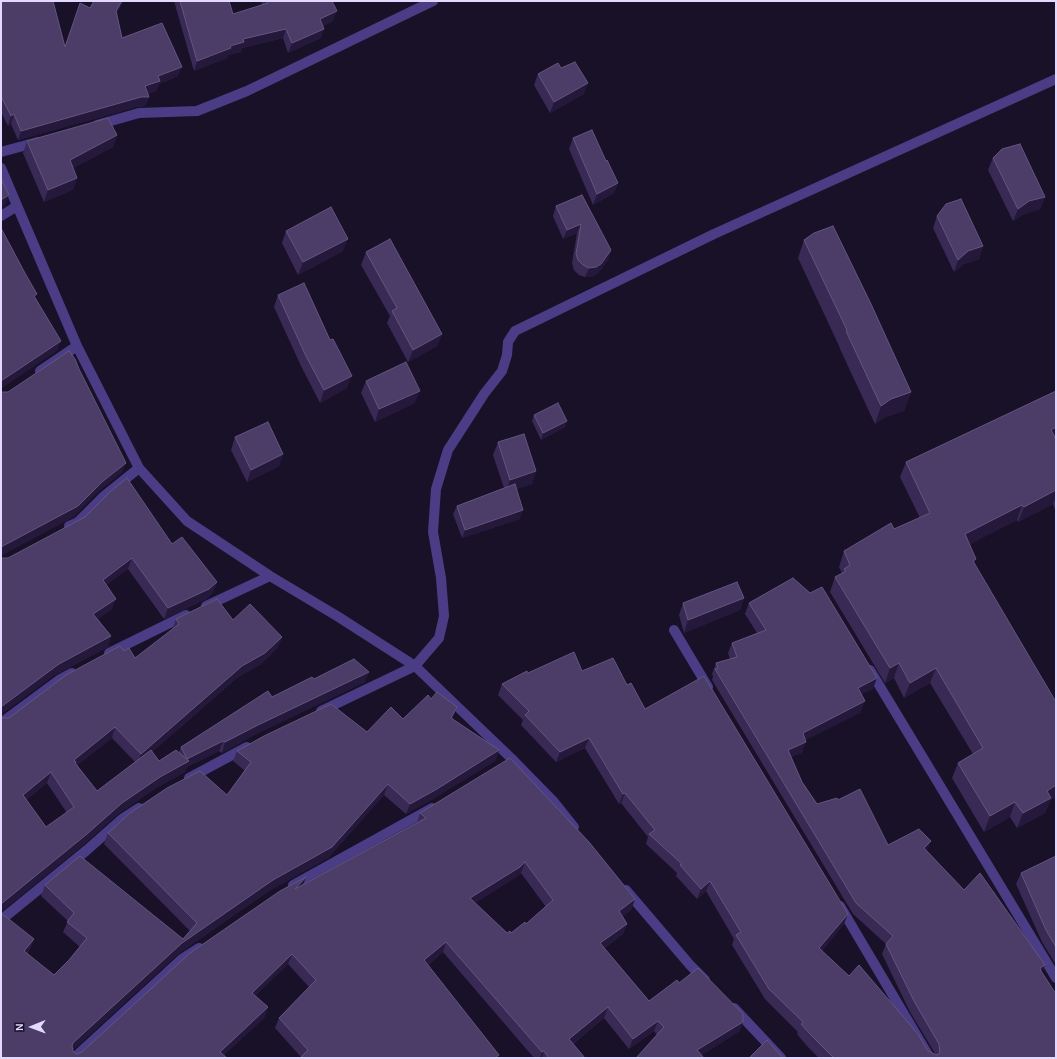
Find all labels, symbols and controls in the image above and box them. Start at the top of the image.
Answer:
north arrow [12,1007,52,1047]
text: N [14,1023,25,1031]

